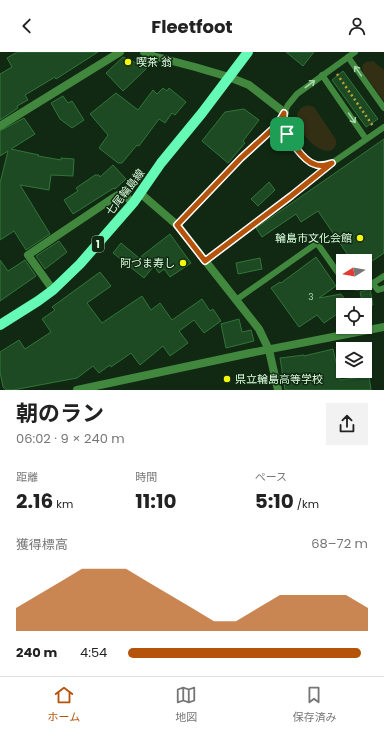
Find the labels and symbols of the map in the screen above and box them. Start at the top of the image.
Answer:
place label: 喫茶 翁 [136,54,172,70]
marker: 喫茶 翁 [123,57,133,67]
one-way arrow [354,66,362,77]
one-way arrow [304,80,315,88]
one-way arrow [348,113,356,124]
pin [270,117,304,151]
street label: 七尾輪島線 [102,165,148,219]
place label: 輪島市文化会館 [275,230,352,246]
marker: 輪島市文化会館 [355,233,365,243]
road number: 1 [92,236,104,252]
north arrow [336,254,372,290]
place label: 阿づま寿し [120,255,175,271]
marker: 阿づま寿し [178,258,188,268]
house number: 3 [308,291,314,303]
place label: 県立輪島高等学校 [235,371,323,387]
marker: 県立輪島高等学校 [222,374,232,384]

